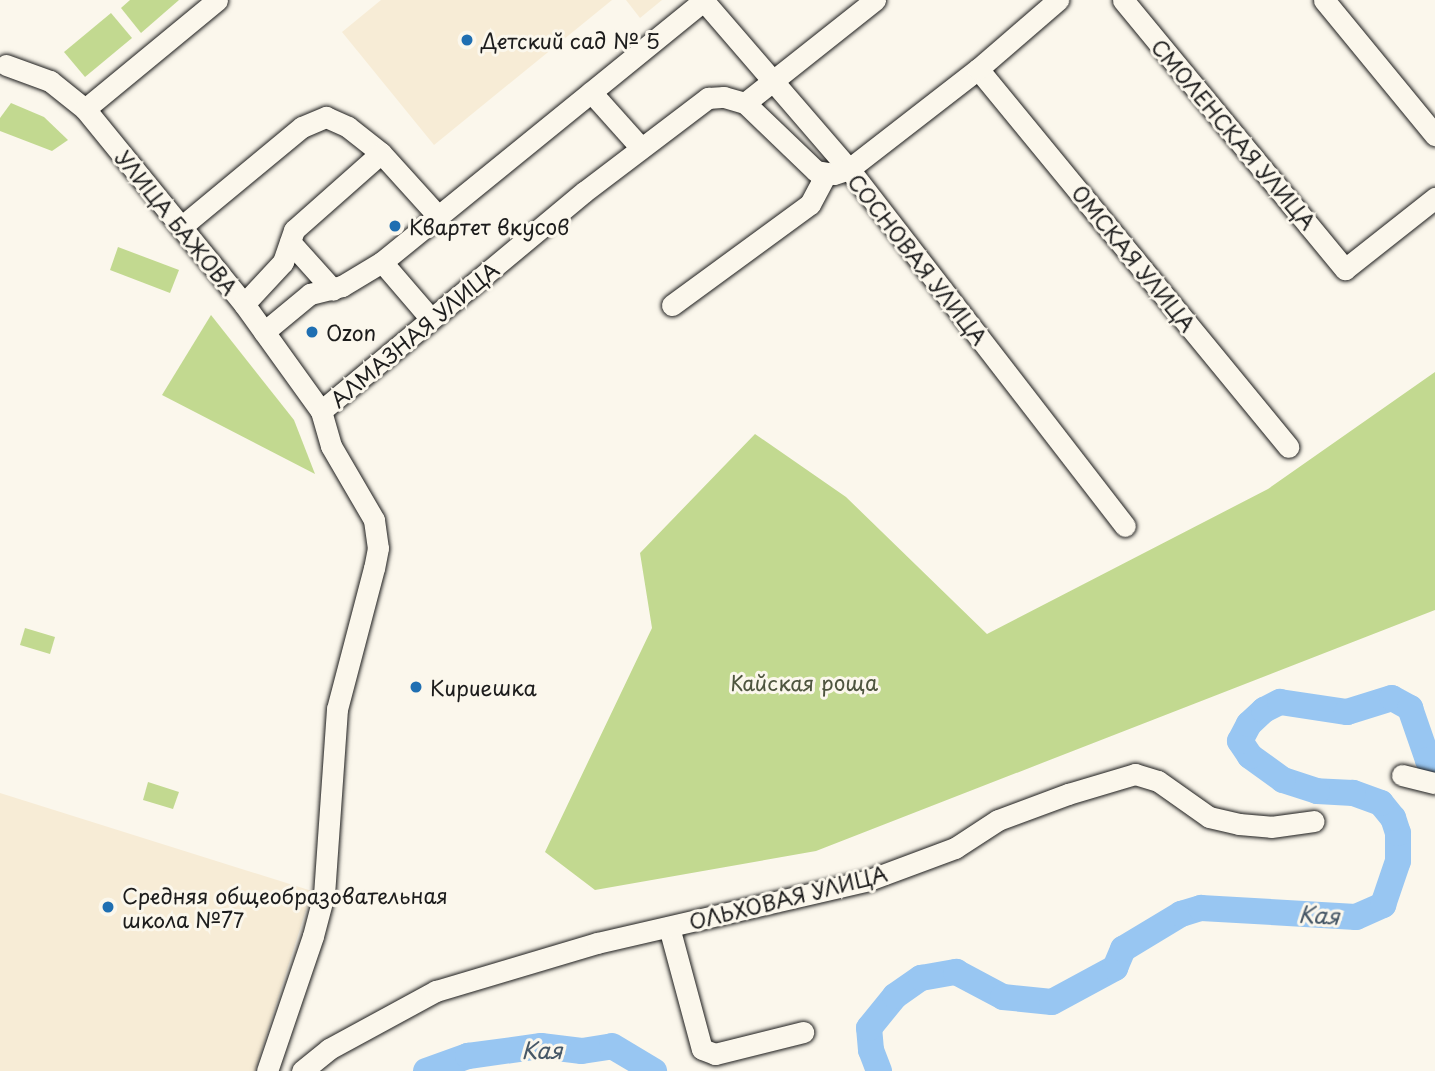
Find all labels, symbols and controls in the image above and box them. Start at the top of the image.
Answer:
place label: Детский сад № 5 [481,27,661,53]
marker: Детский сад № 5 [459,32,475,48]
street label: СМОЛЕНСКАЯ УЛИЦА [1147,34,1321,234]
street label: УЛИЦА БАЖОВА [110,144,244,300]
street label: СОСНОВАЯ УЛИЦА [844,169,992,349]
street label: ОМСКАЯ УЛИЦА [1067,180,1201,336]
place label: Квартет вкусов [409,213,570,239]
marker: Квартет вкусов [387,218,403,234]
street label: АЛМАЗНАЯ УЛИЦА [325,256,503,412]
place label: Ozon [326,319,376,345]
marker: Ozon [304,324,320,340]
park label: Кайская роща [730,669,878,695]
place label: Кириешка [430,674,537,700]
marker: Кириешка [408,679,424,695]
street label: ОЛЬХОВАЯ УЛИЦА [687,860,889,934]
place label: Средняя общеобразовательная школа №77 [122,882,448,932]
marker: Средняя общеобразовательная школа №77 [100,899,116,915]
water label: Кая [1298,900,1340,930]
water label: Кая [521,1036,563,1064]

